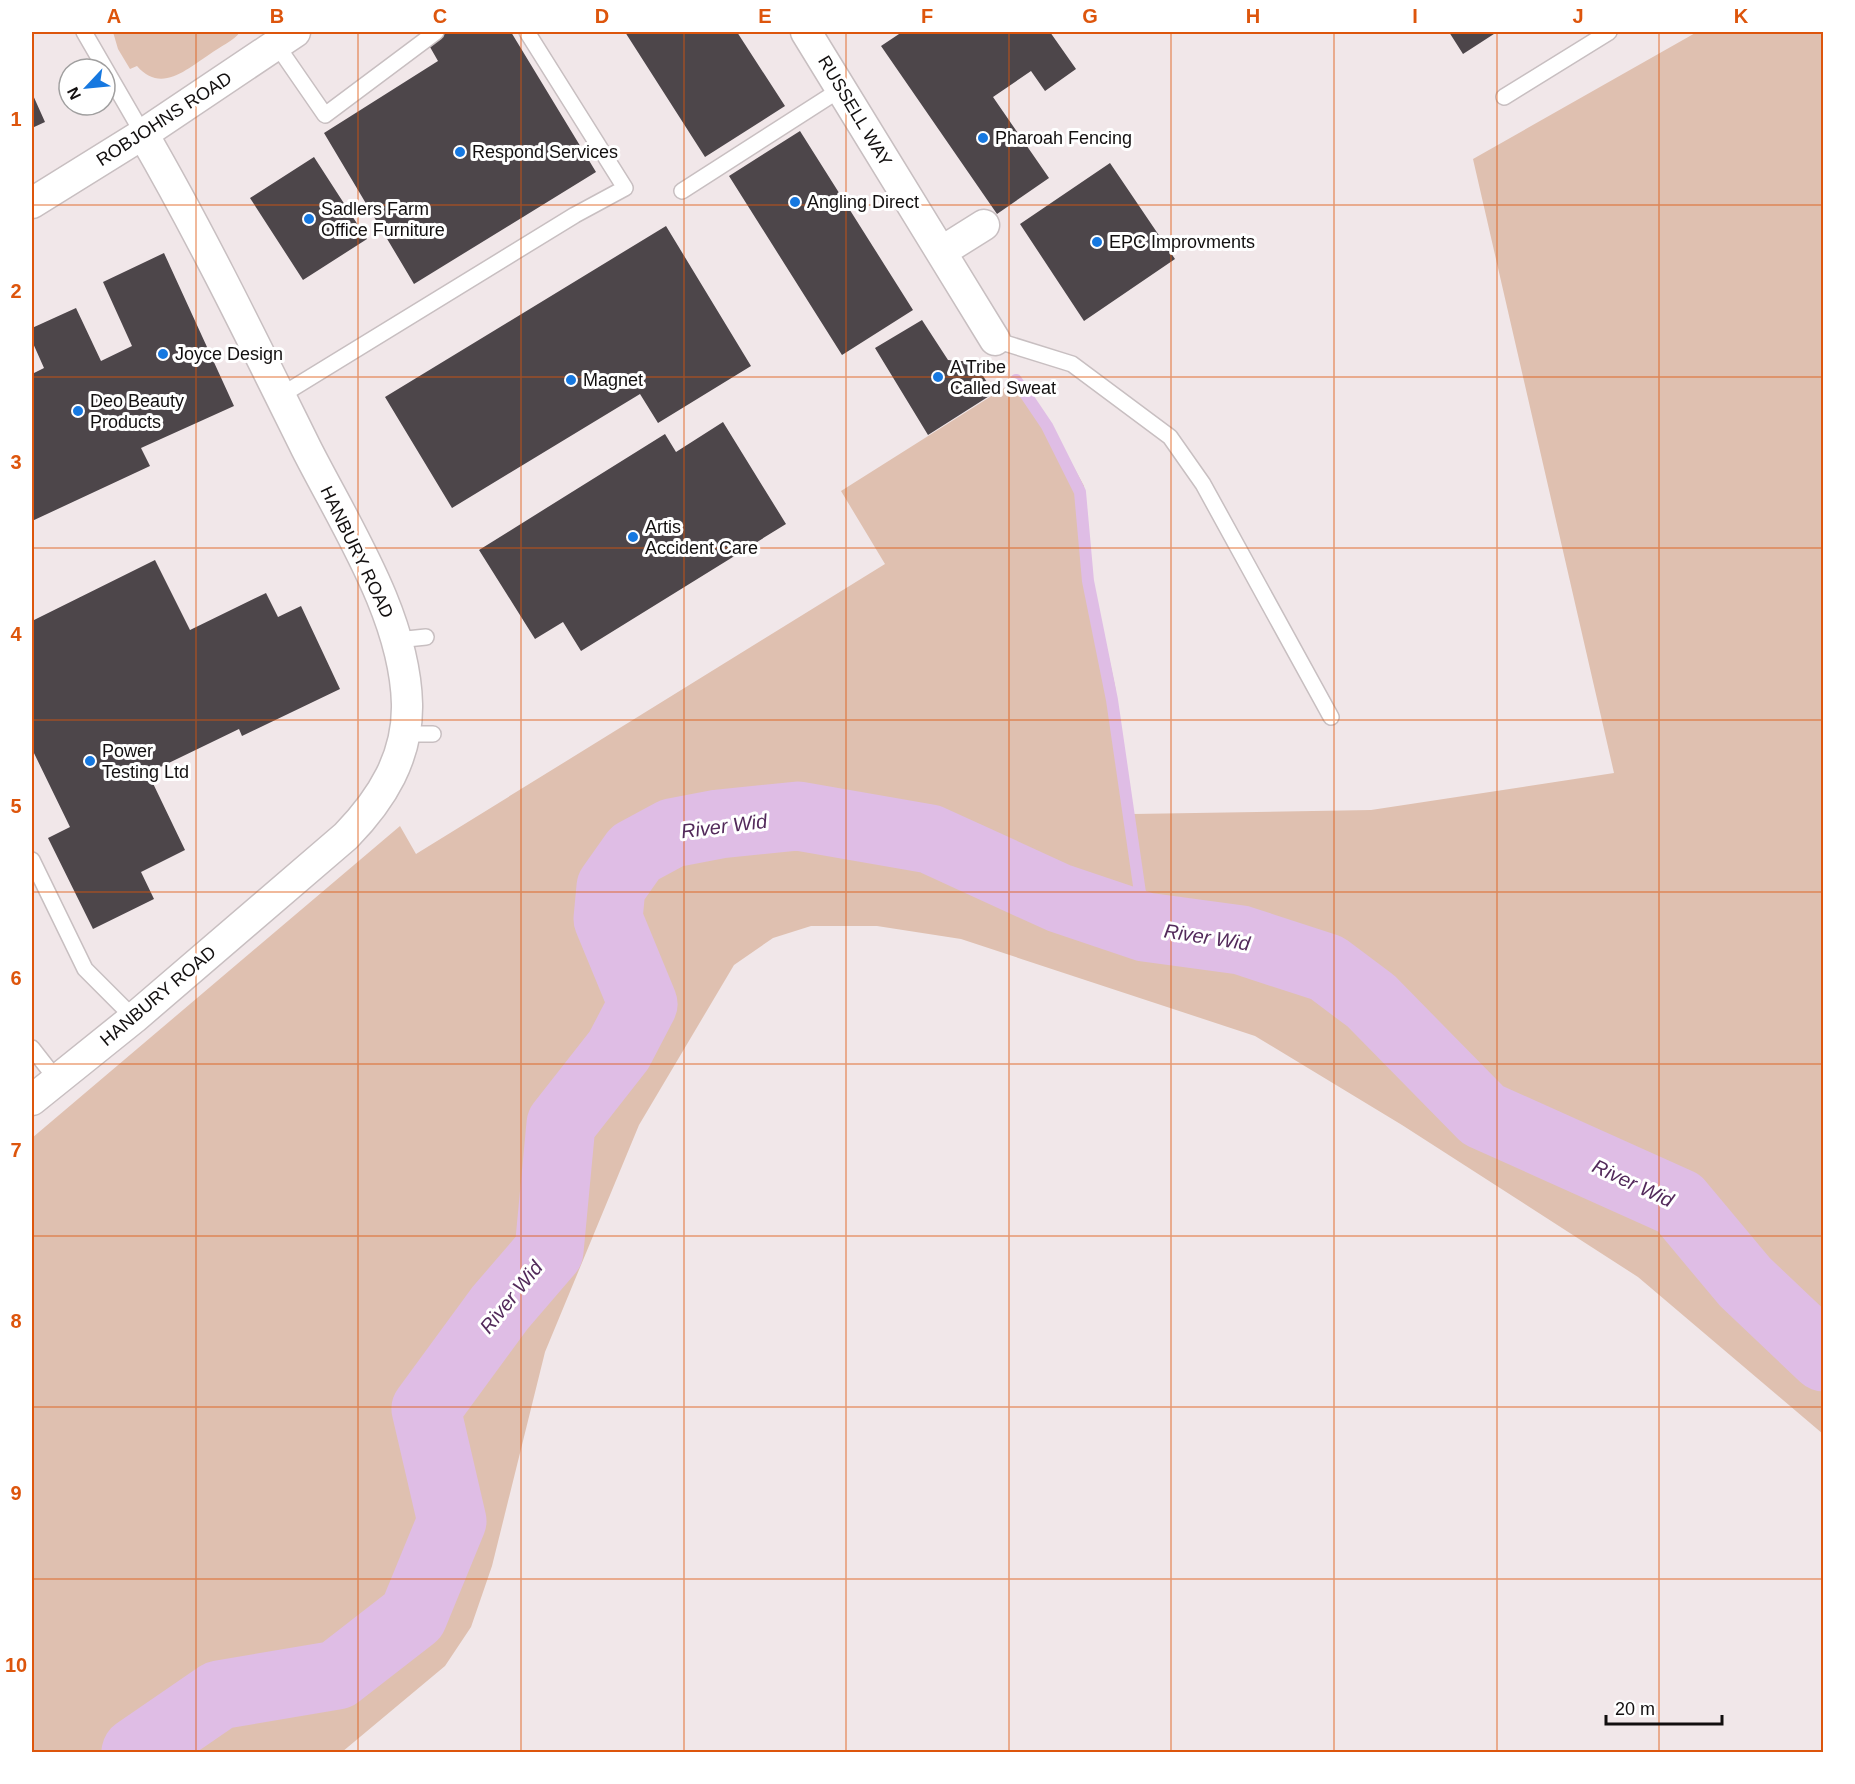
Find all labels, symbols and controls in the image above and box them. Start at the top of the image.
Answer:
text: A [107,5,121,27]
text: B [270,5,284,27]
text: C [433,5,447,27]
text: D [595,5,609,27]
text: E [758,5,772,27]
text: F [921,5,933,27]
text: G [1082,5,1098,27]
text: H [1246,5,1260,27]
text: I [1412,5,1418,27]
text: J [1572,5,1584,27]
text: K [1734,5,1749,27]
street label: RUSSELL WAY [814,52,896,170]
north arrow [57,57,117,117]
street label: ROBJOHNS ROAD [93,68,235,170]
text: N [64,84,84,102]
text: 1 [10,108,22,130]
place label: Pharoah Fencing [995,128,1132,148]
marker: Pharoah Fencing [976,131,990,145]
place label: Respond Services [472,142,618,162]
marker: Respond Services [453,145,467,159]
place label: Angling Direct [807,192,919,212]
marker: Angling Direct [788,195,802,209]
place label: Sadlers Farm Office Furniture [321,199,445,240]
marker: Sadlers Farm Office Furniture [302,212,316,226]
place label: EPC Improvments [1109,232,1255,252]
marker: EPC Improvments [1090,235,1104,249]
text: 2 [10,280,22,302]
place label: Joyce Design [175,344,283,364]
marker: Joyce Design [156,347,170,361]
place label: A Tribe Called Sweat [950,357,1056,398]
place label: Magnet [583,370,643,390]
marker: A Tribe Called Sweat [931,370,945,384]
marker: Magnet [564,373,578,387]
place label: Deo Beauty Products [90,391,184,432]
marker: Deo Beauty Products [71,404,85,418]
text: 3 [10,451,22,473]
street label: HANBURY ROAD [316,483,398,621]
place label: Artis Accident Care [645,517,758,558]
marker: Artis Accident Care [626,530,640,544]
text: 4 [10,623,22,645]
place label: Power Testing Ltd [102,741,189,782]
marker: Power Testing Ltd [83,754,97,768]
text: 5 [10,795,22,817]
water label: River Wid [680,810,769,842]
water label: River Wid [1163,919,1252,955]
street label: HANBURY ROAD [96,942,220,1050]
text: 6 [10,967,22,989]
text: 7 [10,1139,22,1161]
water label: River Wid [1589,1155,1678,1212]
water label: River Wid [475,1256,547,1338]
text: 8 [10,1310,22,1332]
text: 9 [10,1482,22,1504]
text: 10 [5,1654,27,1676]
scale bar [1606,1688,1722,1726]
text: 20 m [1615,1699,1655,1719]

